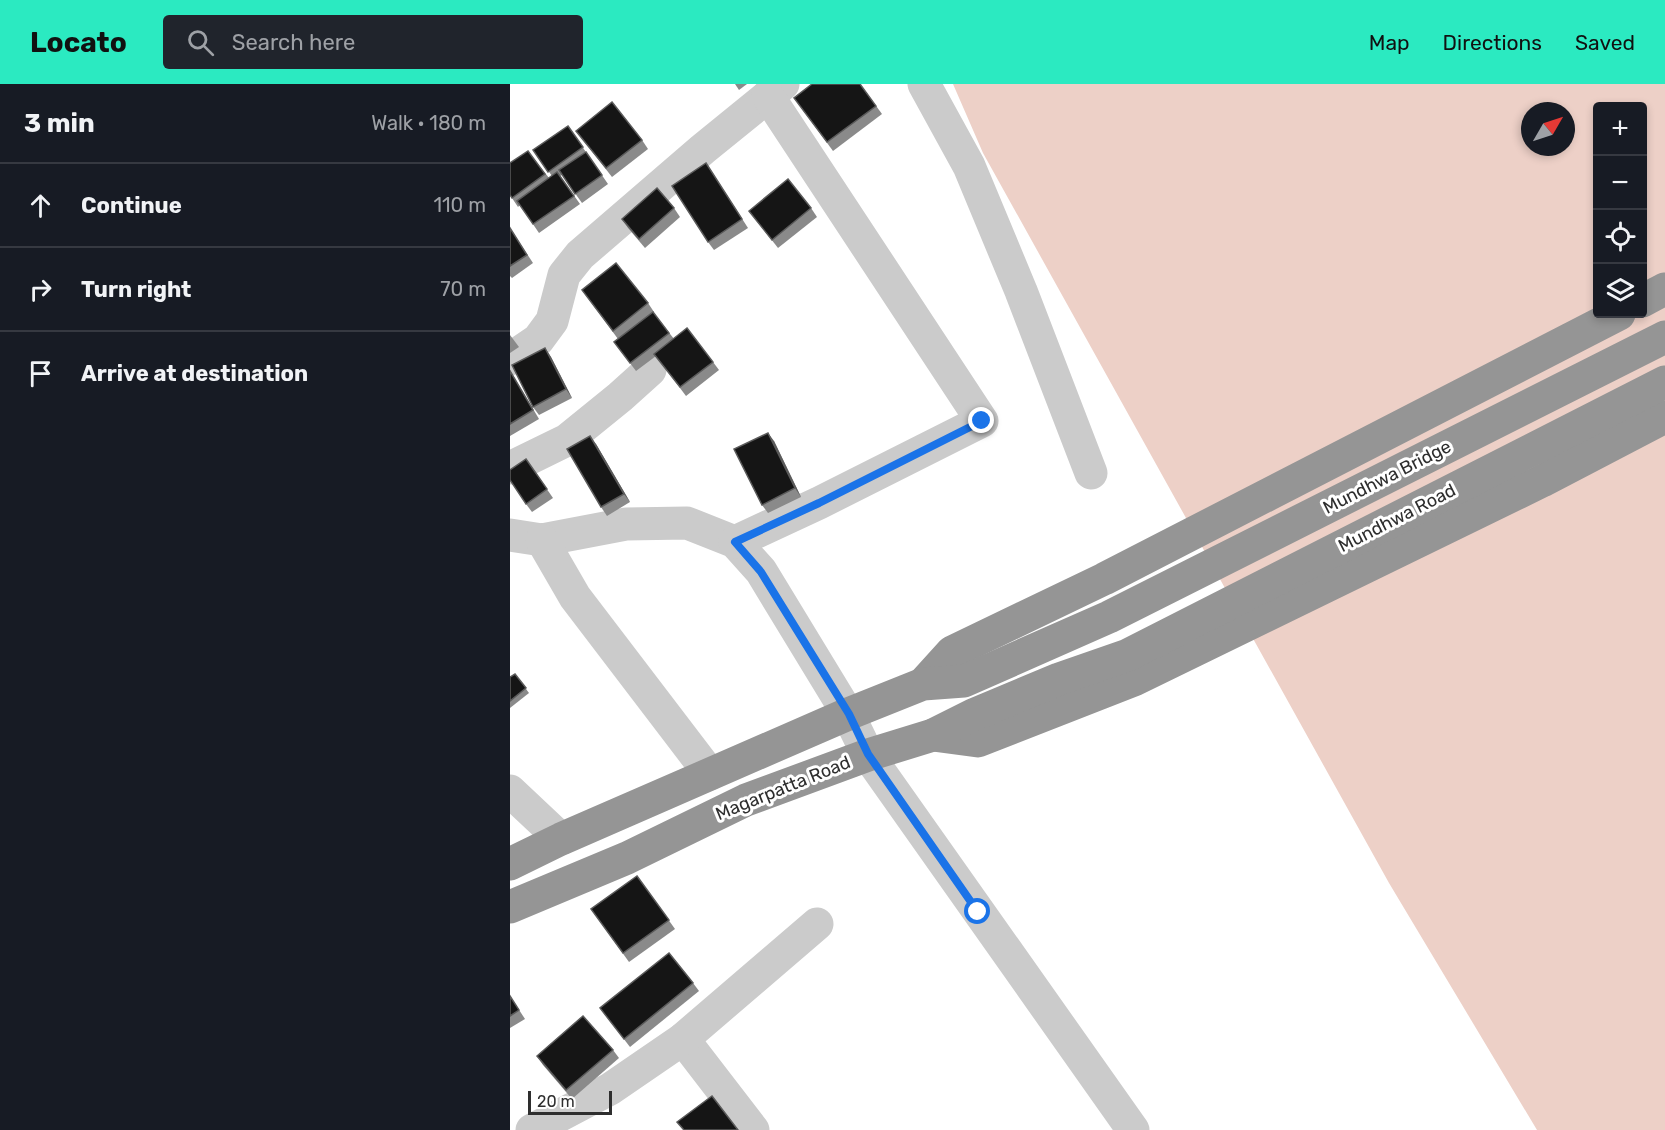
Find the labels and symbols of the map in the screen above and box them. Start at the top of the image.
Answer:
north arrow [1521,102,1575,156]
route end [968,407,994,433]
street label: Mundhwa Bridge [1319,435,1455,519]
street label: Mundhwa Road [1335,479,1459,557]
street label: Magarpatta Road [712,751,854,825]
route start [964,898,990,924]
scale bar [528,1088,612,1116]

